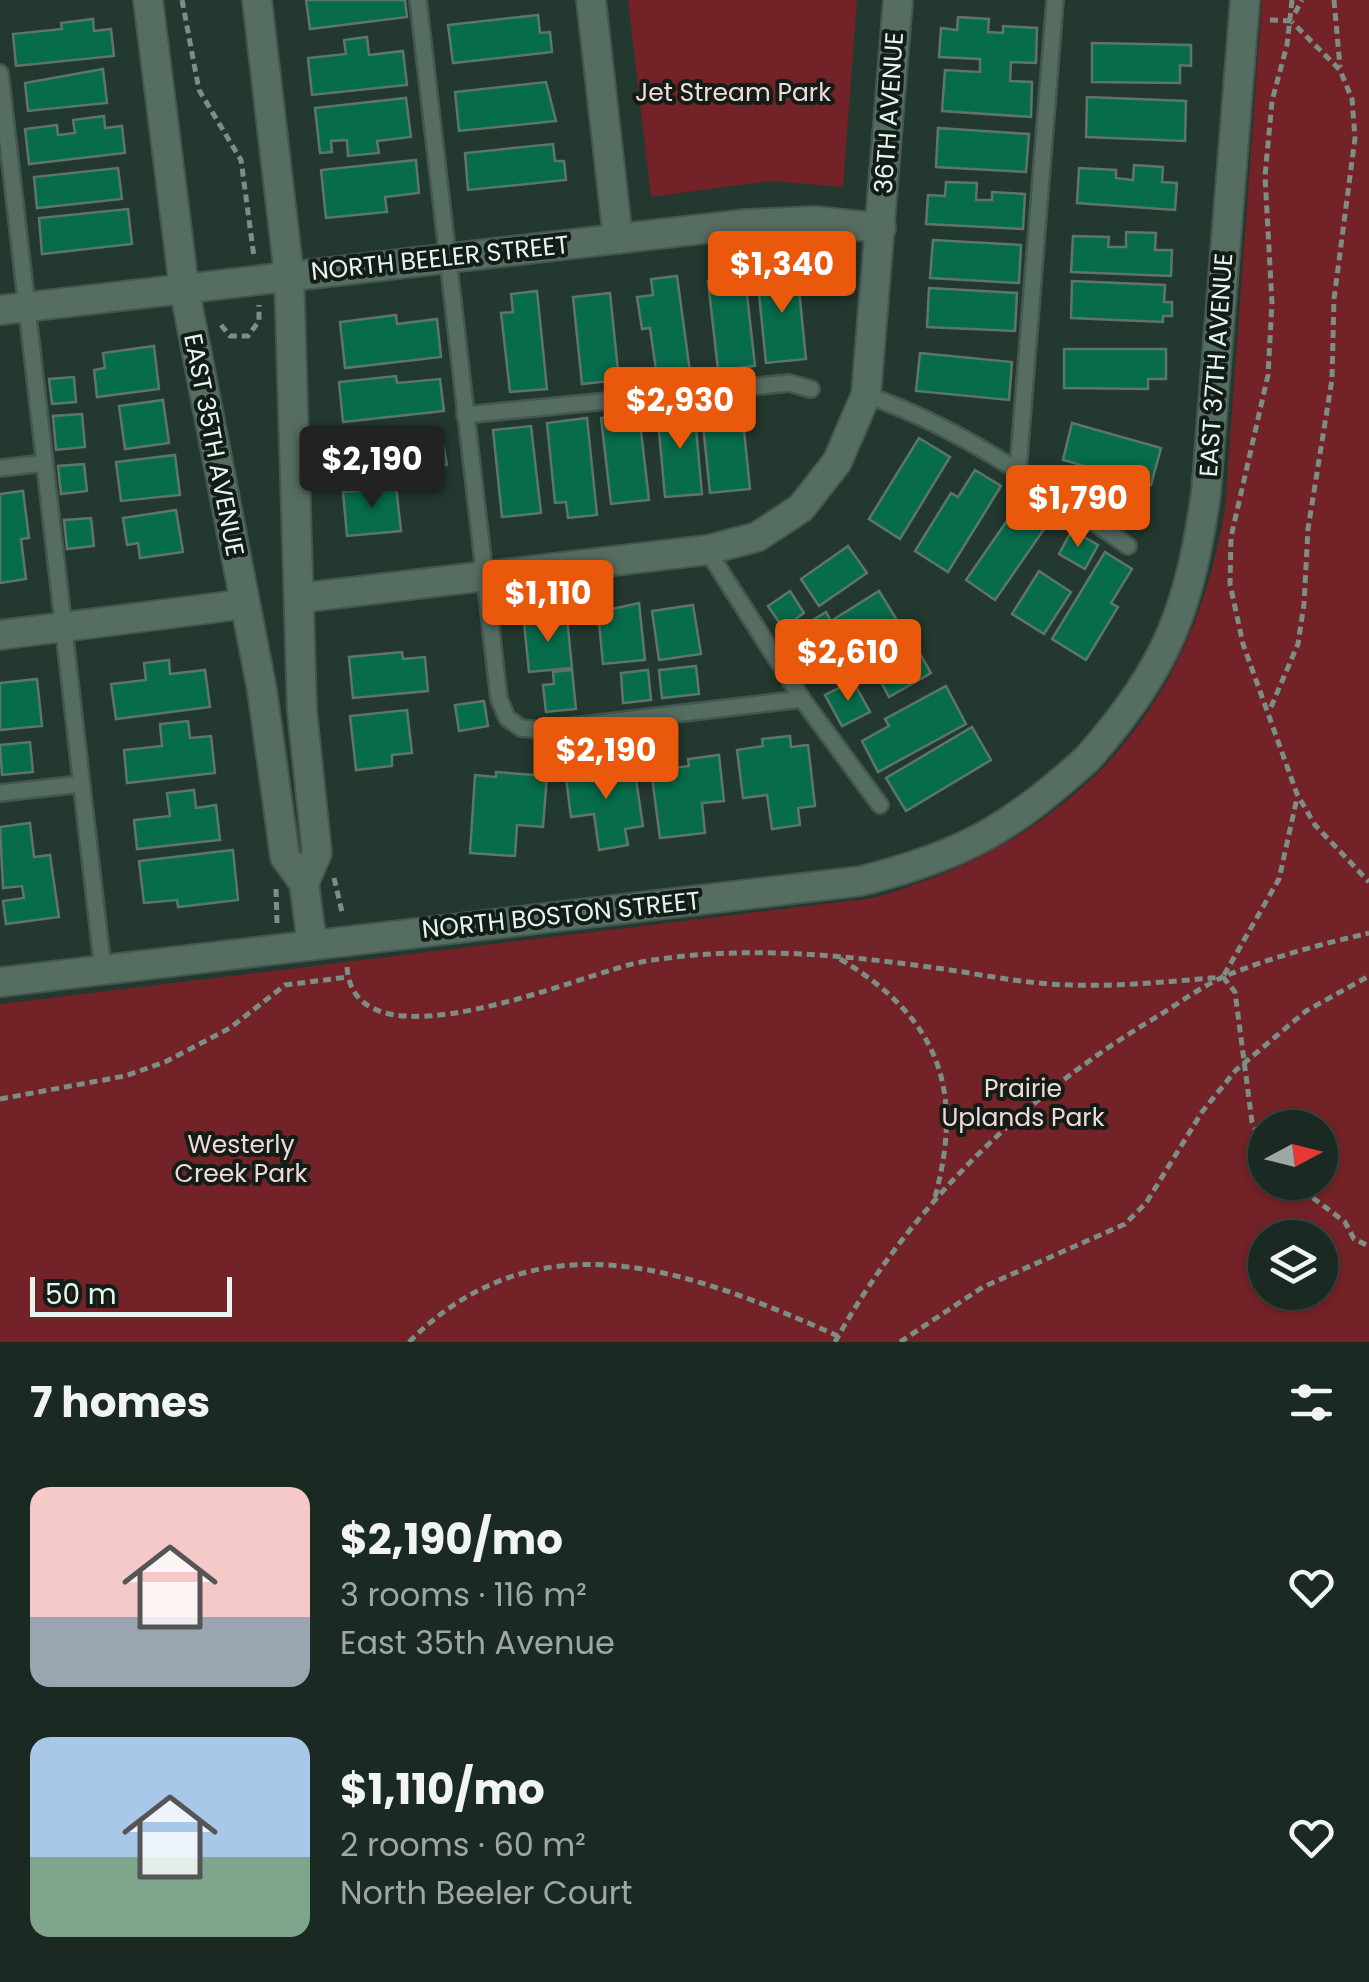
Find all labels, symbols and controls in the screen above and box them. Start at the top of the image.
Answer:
street label: 36TH AVENUE [866,31,912,195]
park label: Jet Stream Park [635,75,831,110]
street label: NORTH BEELER STREET [309,227,571,289]
pin: $1,340 [701,231,863,316]
text: $1,340 [730,241,834,286]
street label: EAST 37TH AVENUE [1191,252,1241,478]
street label: EAST 35TH AVENUE [175,331,253,559]
pin: $2,930 [599,367,761,452]
text: $2,930 [626,377,734,422]
pin: $2,190 [291,426,453,511]
text: $2,190 [321,436,423,481]
pin: $1,790 [997,465,1159,550]
text: $1,790 [1028,475,1128,520]
pin: $1,110 [467,560,629,645]
text: $1,110 [504,570,592,615]
pin: $2,610 [767,619,929,704]
text: $2,610 [797,629,899,674]
pin: $2,190 [525,717,687,802]
text: $2,190 [555,727,657,772]
street label: NORTH BOSTON STREET [420,883,702,947]
park label: Prairie Uplands Park [941,1071,1105,1135]
north arrow [1248,1110,1338,1200]
map controls [1248,1110,1338,1310]
park label: Westerly Creek Park [175,1127,307,1191]
button: layers [1248,1220,1338,1310]
scale bar [30,1272,232,1316]
text: 50 m [45,1275,116,1314]
text: 7 homes [30,1373,210,1432]
icon: filters [1284,1375,1339,1430]
text: $2,190/mo [340,1510,563,1569]
icon: home [110,1527,230,1647]
icon: heart [1284,1560,1339,1615]
text: 3 rooms · 116 m² [340,1572,587,1617]
text: East 35th Avenue [340,1620,615,1665]
text: $1,110/mo [340,1760,545,1819]
icon: home [110,1777,230,1897]
icon: heart [1284,1810,1339,1865]
text: 2 rooms · 60 m² [340,1822,586,1867]
text: North Beeler Court [340,1870,632,1915]

